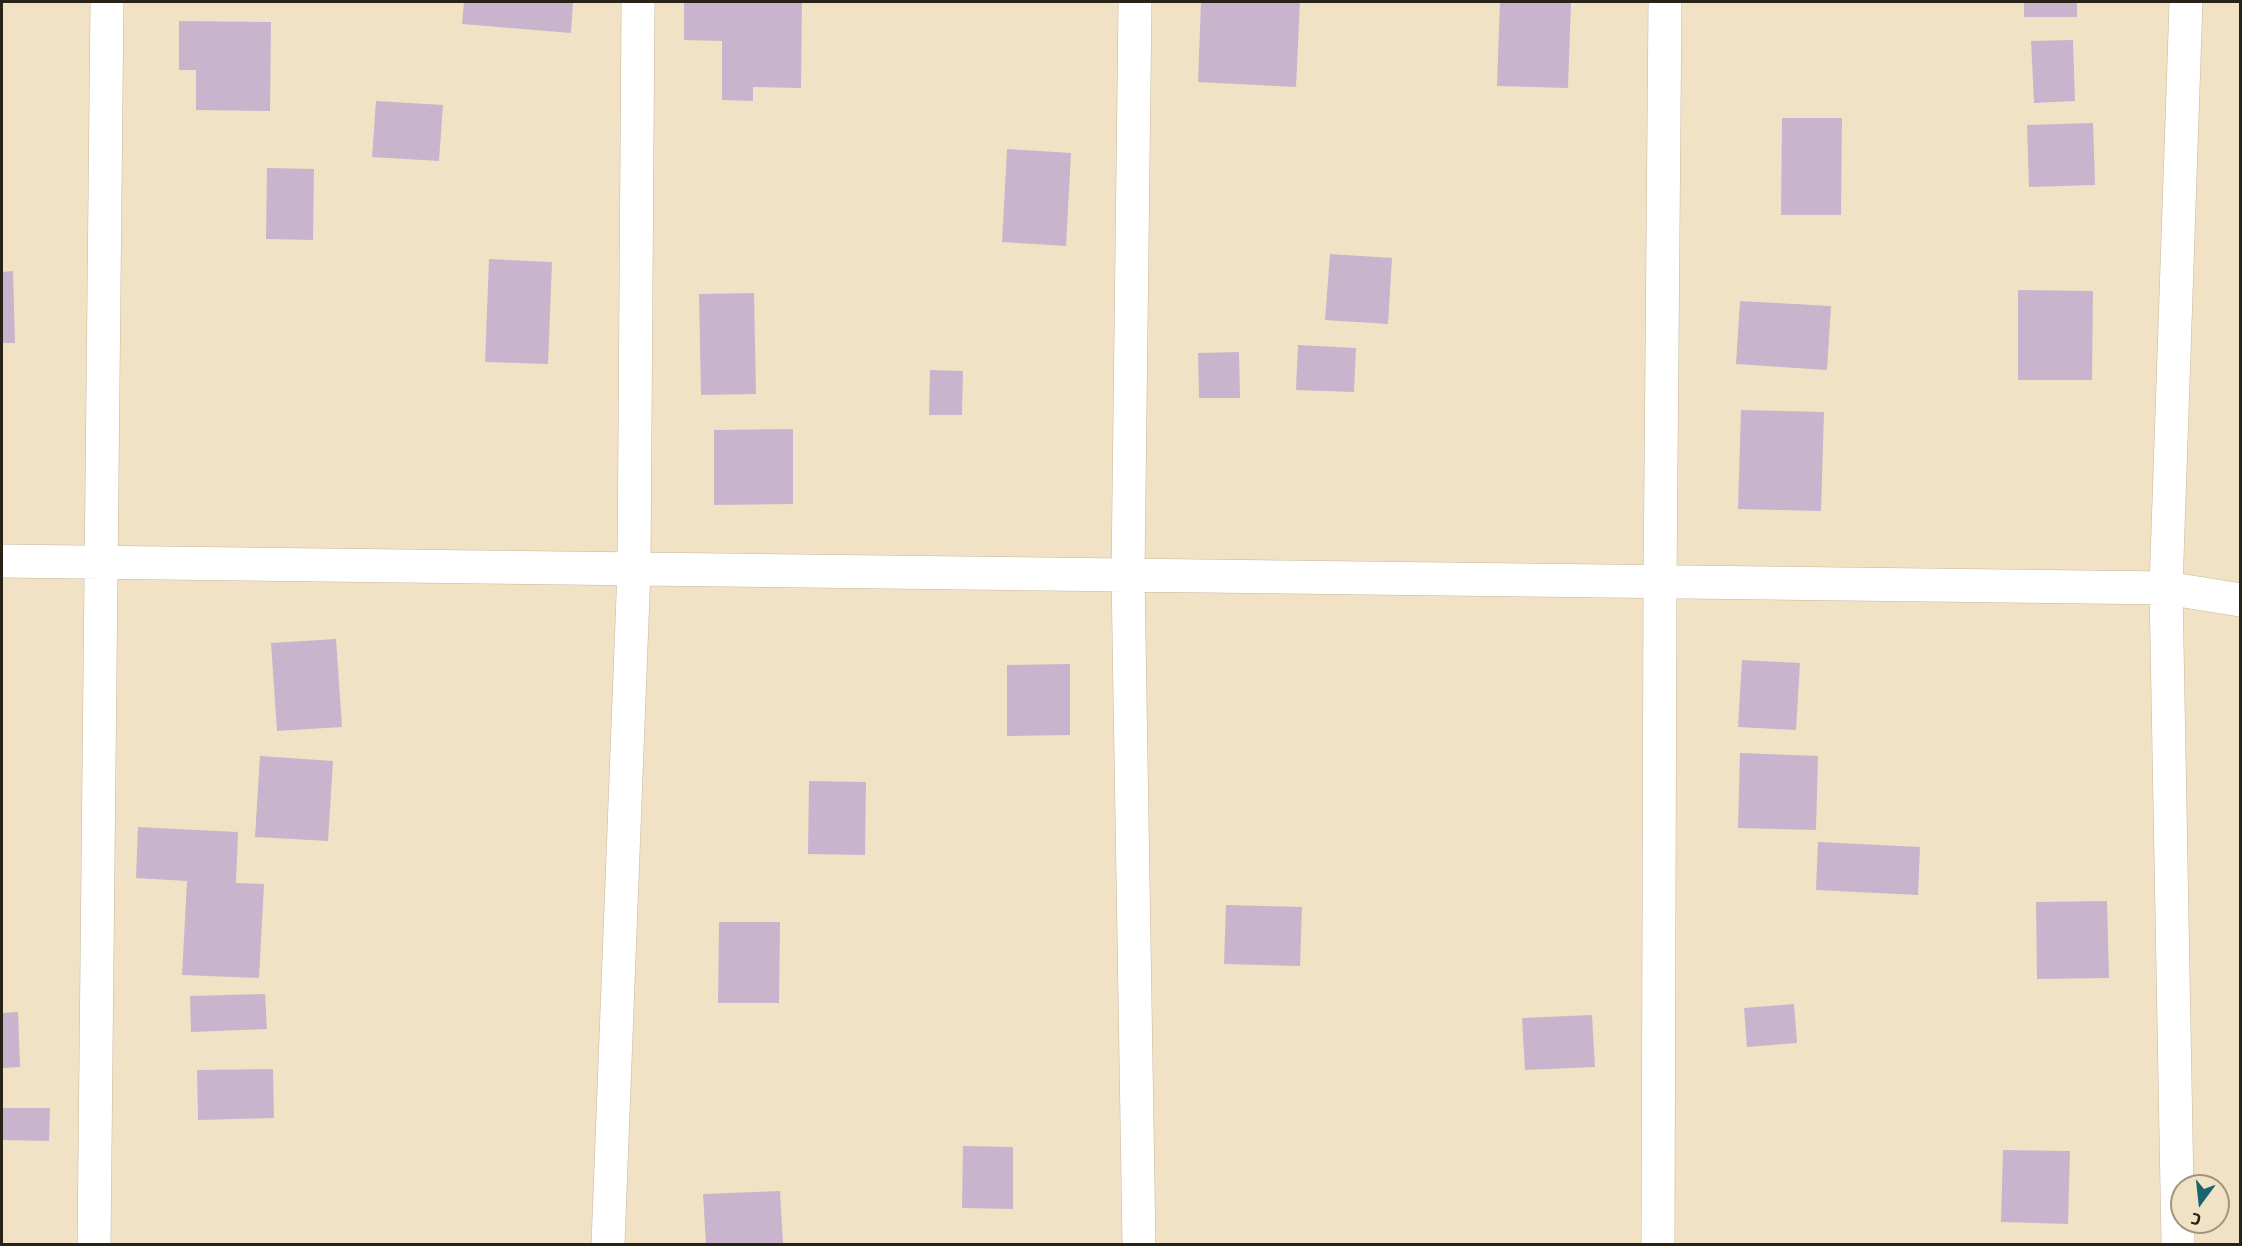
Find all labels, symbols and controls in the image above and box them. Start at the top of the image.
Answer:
north arrow [2170,1174,2230,1234]
text: С [2189,1210,2203,1230]

